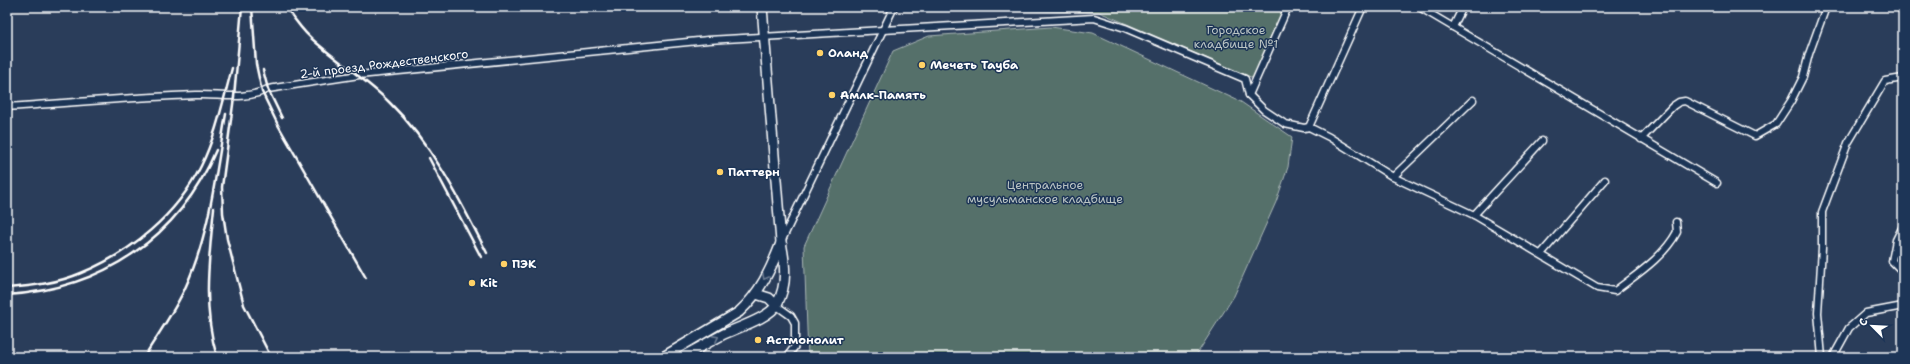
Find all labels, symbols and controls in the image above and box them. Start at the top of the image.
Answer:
park label: Городское кладбище №1 [1194,22,1278,52]
place label: Оланд [828,45,869,61]
street label: 2-й проезд Рождественского [299,46,469,82]
marker: Оланд [815,48,825,58]
place label: Мечеть Тауба [930,57,1019,73]
marker: Мечеть Тауба [917,60,927,70]
place label: Амлк-Память [840,87,926,103]
marker: Амлк-Память [827,90,837,100]
place label: Паттерн [728,164,780,180]
marker: Паттерн [715,167,725,177]
park label: Центральное мусульманское кладбище [967,177,1123,207]
place label: ПЭК [512,256,537,272]
marker: ПЭК [499,259,509,269]
one-way arrow [763,273,770,280]
place label: Kit [480,275,498,291]
marker: Kit [467,278,477,288]
north arrow [1852,306,1892,346]
text: С [1855,316,1872,328]
place label: Астмонолит [766,332,844,348]
marker: Астмонолит [753,335,763,345]
one-way arrow [712,336,719,343]

